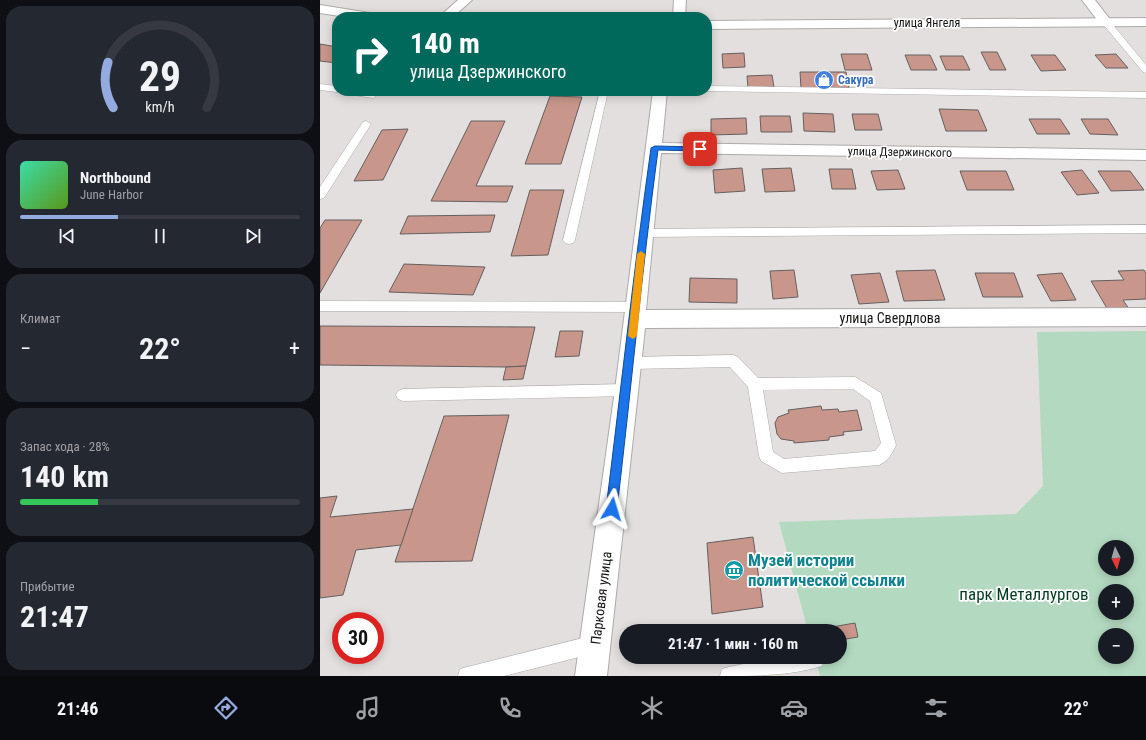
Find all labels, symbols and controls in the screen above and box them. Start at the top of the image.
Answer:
street label: улица Янгеля [894,16,960,30]
text: 140 m [410,27,480,60]
icon: right [344,28,396,80]
text: 29 [139,52,181,101]
text: улица Дзержинского [410,61,566,82]
shop icon: Сакура [813,69,835,91]
place label: Сакура [838,73,874,87]
text: km/h [145,99,175,115]
pin [683,132,717,166]
icon: arrive [689,138,711,160]
street label: улица Дзержинского [848,144,952,160]
text: Northbound [80,169,151,187]
text: June Harbor [80,187,143,202]
icon: previous [56,225,78,247]
icon: pause [149,225,171,247]
icon: next [242,225,264,247]
street label: улица Свердлова [840,310,940,326]
text: Климат [20,311,61,326]
text: 22° [139,331,181,366]
text: − [20,336,31,361]
text: + [289,336,300,361]
text: Запас хода · 28% [20,439,110,454]
text: 140 km [20,459,109,494]
position arrow [591,488,633,530]
north arrow [1098,540,1134,576]
map controls [1098,540,1134,664]
place label: Музей истории политической ссылки [748,550,905,590]
street label: Парковая улица [587,551,615,645]
museum icon: Музей истории политической ссылки [723,559,745,581]
text: Прибытие [20,579,75,594]
park label: парк Металлургов [959,584,1089,604]
button: + [1098,584,1134,620]
text: 21:47 [20,599,89,634]
speed limit sign: 30 [332,612,384,664]
button: − [1098,628,1134,664]
text: 21:47 · 1 мин · 160 m [668,635,798,653]
icon: directions [212,694,240,722]
icon: music [354,694,382,722]
icon: phone [496,694,524,722]
icon: climate [638,694,666,722]
icon: car [780,694,808,722]
icon: filters [922,694,950,722]
text: 21:46 [57,698,98,719]
text: 22° [1064,698,1089,719]

